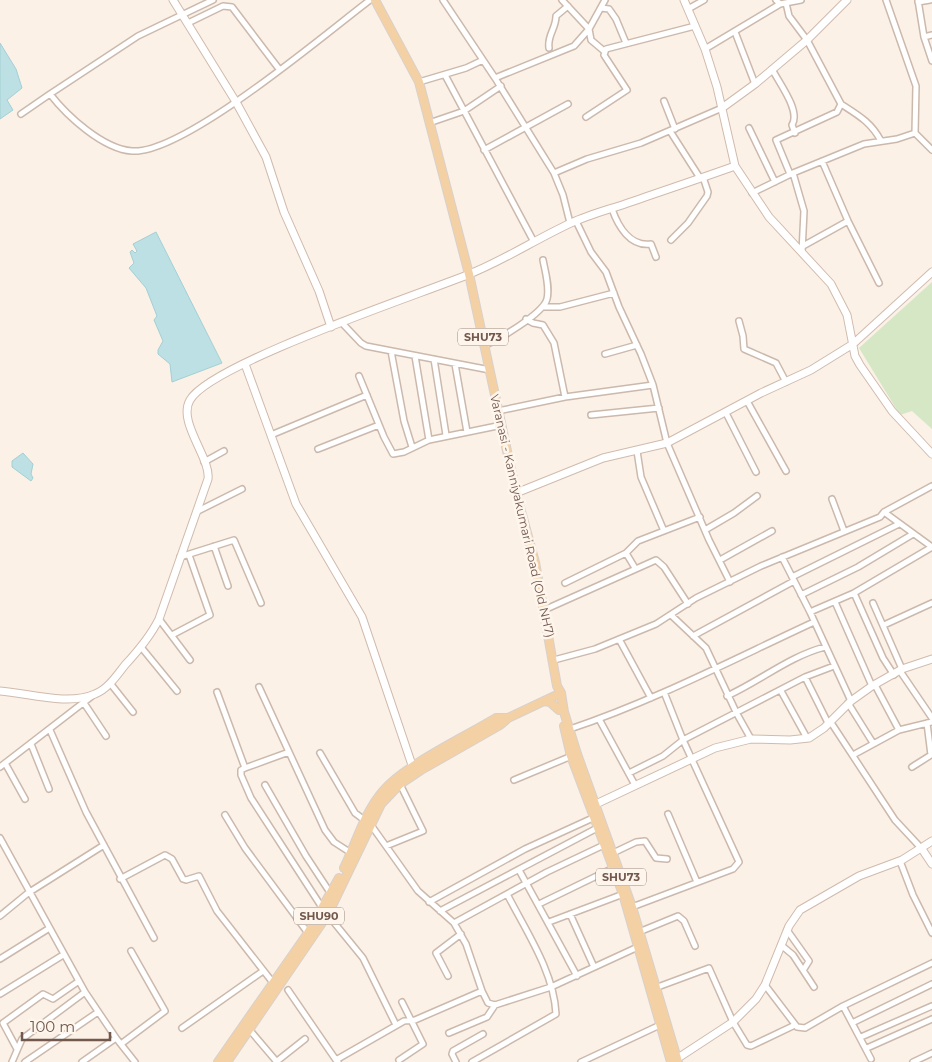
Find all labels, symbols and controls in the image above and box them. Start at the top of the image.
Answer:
road number: SHU73 [458,328,508,346]
street label: Varanasi - Kanniyakumari Road (Old NH7) [487,393,558,639]
road number: SHU73 [596,869,646,886]
road number: SHU90 [294,908,344,924]
scale bar [22,1010,110,1042]
text: 100 m [30,1017,75,1036]

